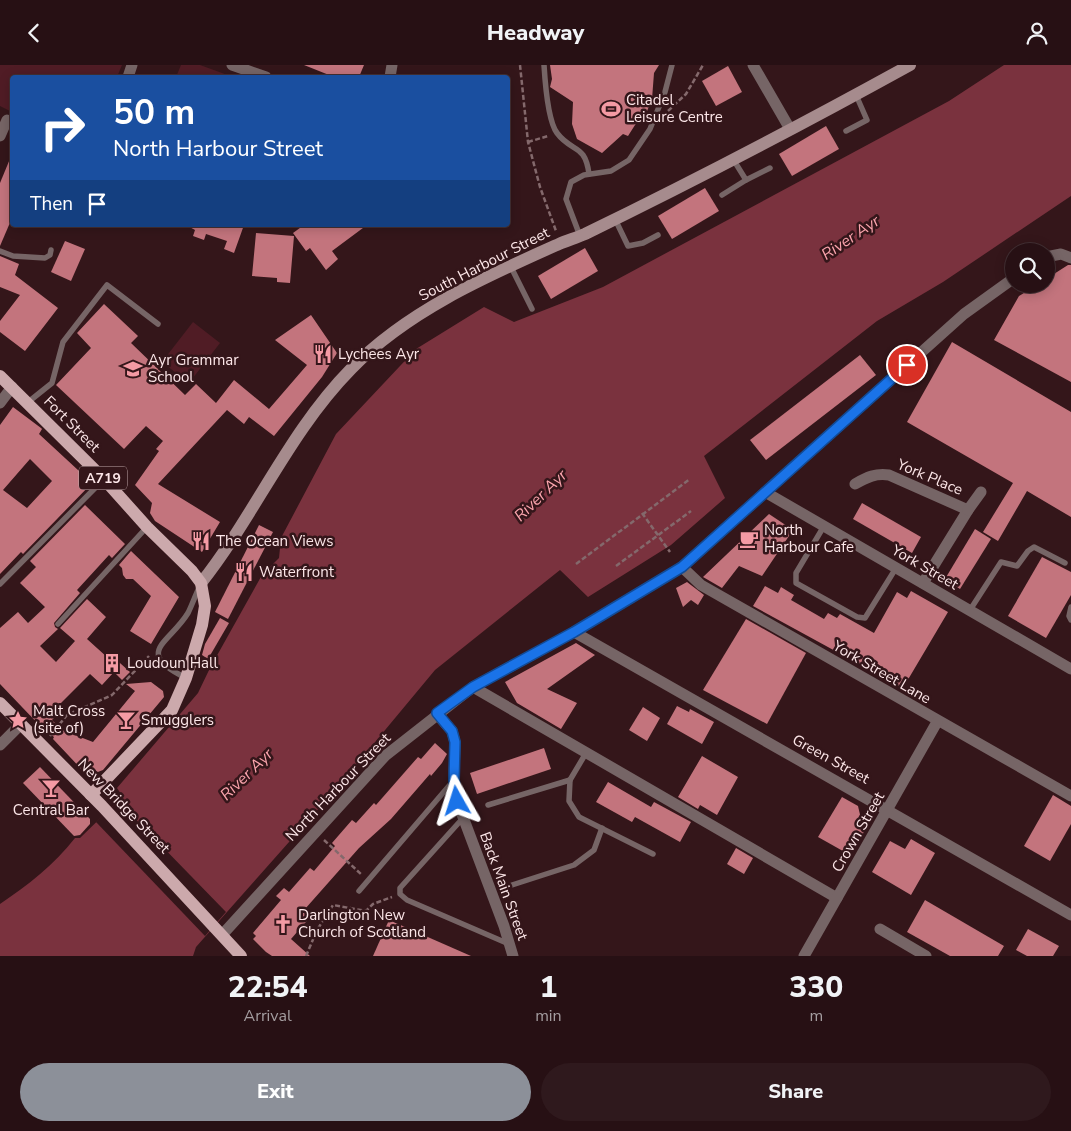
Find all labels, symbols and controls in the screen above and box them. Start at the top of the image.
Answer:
text: Headway [487,18,584,48]
icon: back [20,19,48,47]
icon: person [1023,19,1051,47]
text: 50 m [113,89,195,136]
place label: Citadel Leisure Centre [626,90,723,127]
icon: right [30,95,95,160]
sports icon: Citadel Leisure Centre [600,98,622,120]
text: North Harbour Street [113,134,323,164]
icon: arrive [83,190,111,218]
text: Then [30,191,73,217]
water label: River Ayr [817,210,885,265]
street label: South Harbour Street [415,222,553,306]
map controls [1005,243,1055,293]
button: search [1005,243,1055,293]
restaurant icon: Lychees Ayr [312,343,334,365]
place label: Lychees Ayr [338,344,420,364]
pin [886,344,928,386]
place label: Ayr Grammar School [148,350,239,387]
icon: arrive [893,351,921,379]
school or university icon: Ayr Grammar School [122,358,144,380]
street label: Fort Street [39,391,105,457]
street label: York Place [893,454,966,500]
water label: River Ayr [509,464,573,527]
road number: A719 [79,467,127,489]
place label: North Harbour Cafe [764,520,854,557]
cafe icon: North Harbour Cafe [738,528,760,550]
restaurant icon: The Ocean Views [190,530,212,552]
place label: The Ocean Views [216,531,333,551]
street label: York Street [887,539,963,594]
restaurant icon: Waterfront [233,561,255,583]
place label: Waterfront [259,562,335,582]
street label: York Street Lane [828,635,935,708]
building icon: Loudoun Hall [101,652,123,674]
place label: Loudoun Hall [127,653,219,673]
place label: Malt Cross (site of) [33,701,105,738]
place icon: Malt Cross (site of) [7,709,29,731]
bar icon: Smugglers [115,709,137,731]
place label: Smugglers [141,710,214,730]
street label: North Harbour Street [281,728,395,845]
street label: Green Street [789,730,874,789]
water label: River Ayr [215,743,279,806]
street label: New Bridge Street [73,754,175,858]
position arrow [430,774,482,826]
bar icon: Central Bar [40,777,62,799]
street label: Crown Street [827,788,889,876]
place label: Central Bar [13,800,90,820]
street label: Back Main Street [475,829,533,944]
place label: Darlington New Church of Scotland [298,905,426,942]
church icon: Darlington New Church of Scotland [272,913,294,935]
text: 22:54 [228,967,307,1008]
text: 1 [539,967,557,1008]
text: 330 [789,967,843,1008]
text: Arrival [244,1005,292,1027]
text: min [535,1005,562,1027]
text: m [809,1005,823,1027]
button: Exit [20,1063,531,1121]
button: Share [541,1063,1051,1121]

